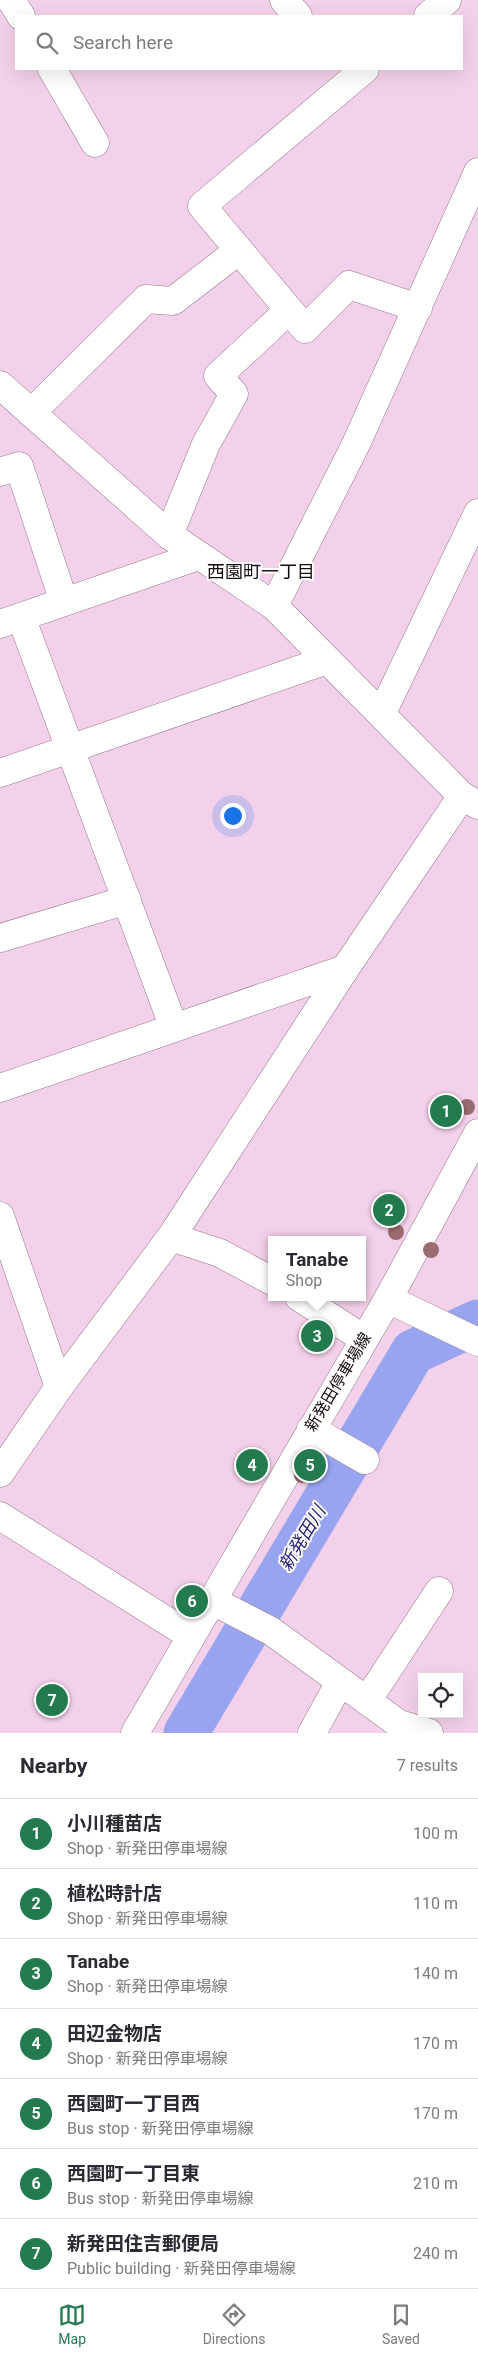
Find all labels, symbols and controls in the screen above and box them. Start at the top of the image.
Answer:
search box [15,15,463,70]
icon: search [33,29,61,57]
text: Search here [73,31,173,54]
district label: 西園町一丁目 [207,561,315,582]
your location [220,803,246,829]
pin: 1 [430,1092,462,1130]
pin: 2 [373,1191,405,1229]
popup [268,1236,366,1301]
text: Tanabe [286,1248,348,1271]
text: Shop [286,1271,322,1290]
pin: 3 [301,1317,333,1355]
street label: 新発田停車場線 [301,1329,375,1435]
pin: 4 [236,1446,268,1484]
pin: 5 [294,1446,326,1484]
water label: 新発田川 [274,1500,331,1574]
pin: 6 [176,1582,208,1620]
map controls [418,1673,463,1718]
button: locate [418,1673,463,1718]
pin: 7 [36,1681,68,1719]
text: Nearby [20,1754,87,1778]
text: 7 results [397,1756,458,1775]
text: 小川種苗店 [67,1812,162,1835]
text: 1 [31,1824,41,1843]
text: 100 m [413,1824,458,1843]
text: Shop · 新発田停車場線 [67,1839,228,1858]
text: 植松時計店 [67,1882,162,1905]
text: 2 [31,1894,41,1913]
text: 110 m [413,1894,458,1913]
text: Shop · 新発田停車場線 [67,1909,228,1928]
text: Tanabe [67,1950,129,1973]
text: 3 [31,1964,41,1983]
text: 140 m [413,1964,458,1983]
text: Shop · 新発田停車場線 [67,1977,228,1996]
text: 田辺金物店 [67,2022,162,2045]
text: 4 [31,2034,41,2053]
text: 170 m [413,2034,458,2053]
text: Shop · 新発田停車場線 [67,2049,228,2068]
text: 西園町一丁目西 [67,2092,200,2115]
text: 5 [31,2104,41,2123]
text: 170 m [413,2104,458,2123]
text: Bus stop · 新発田停車場線 [67,2119,254,2138]
text: 西園町一丁目東 [67,2162,200,2185]
text: 6 [31,2174,41,2193]
text: 210 m [413,2174,458,2193]
text: Bus stop · 新発田停車場線 [67,2189,254,2208]
text: 新発田住吉郵便局 [67,2232,219,2255]
text: 7 [31,2244,41,2263]
text: 240 m [413,2244,458,2263]
text: Public building · 新発田停車場線 [67,2259,295,2278]
tab: Map [58,2301,86,2347]
tab: Directions [203,2301,266,2347]
tab: Saved [382,2301,420,2347]

